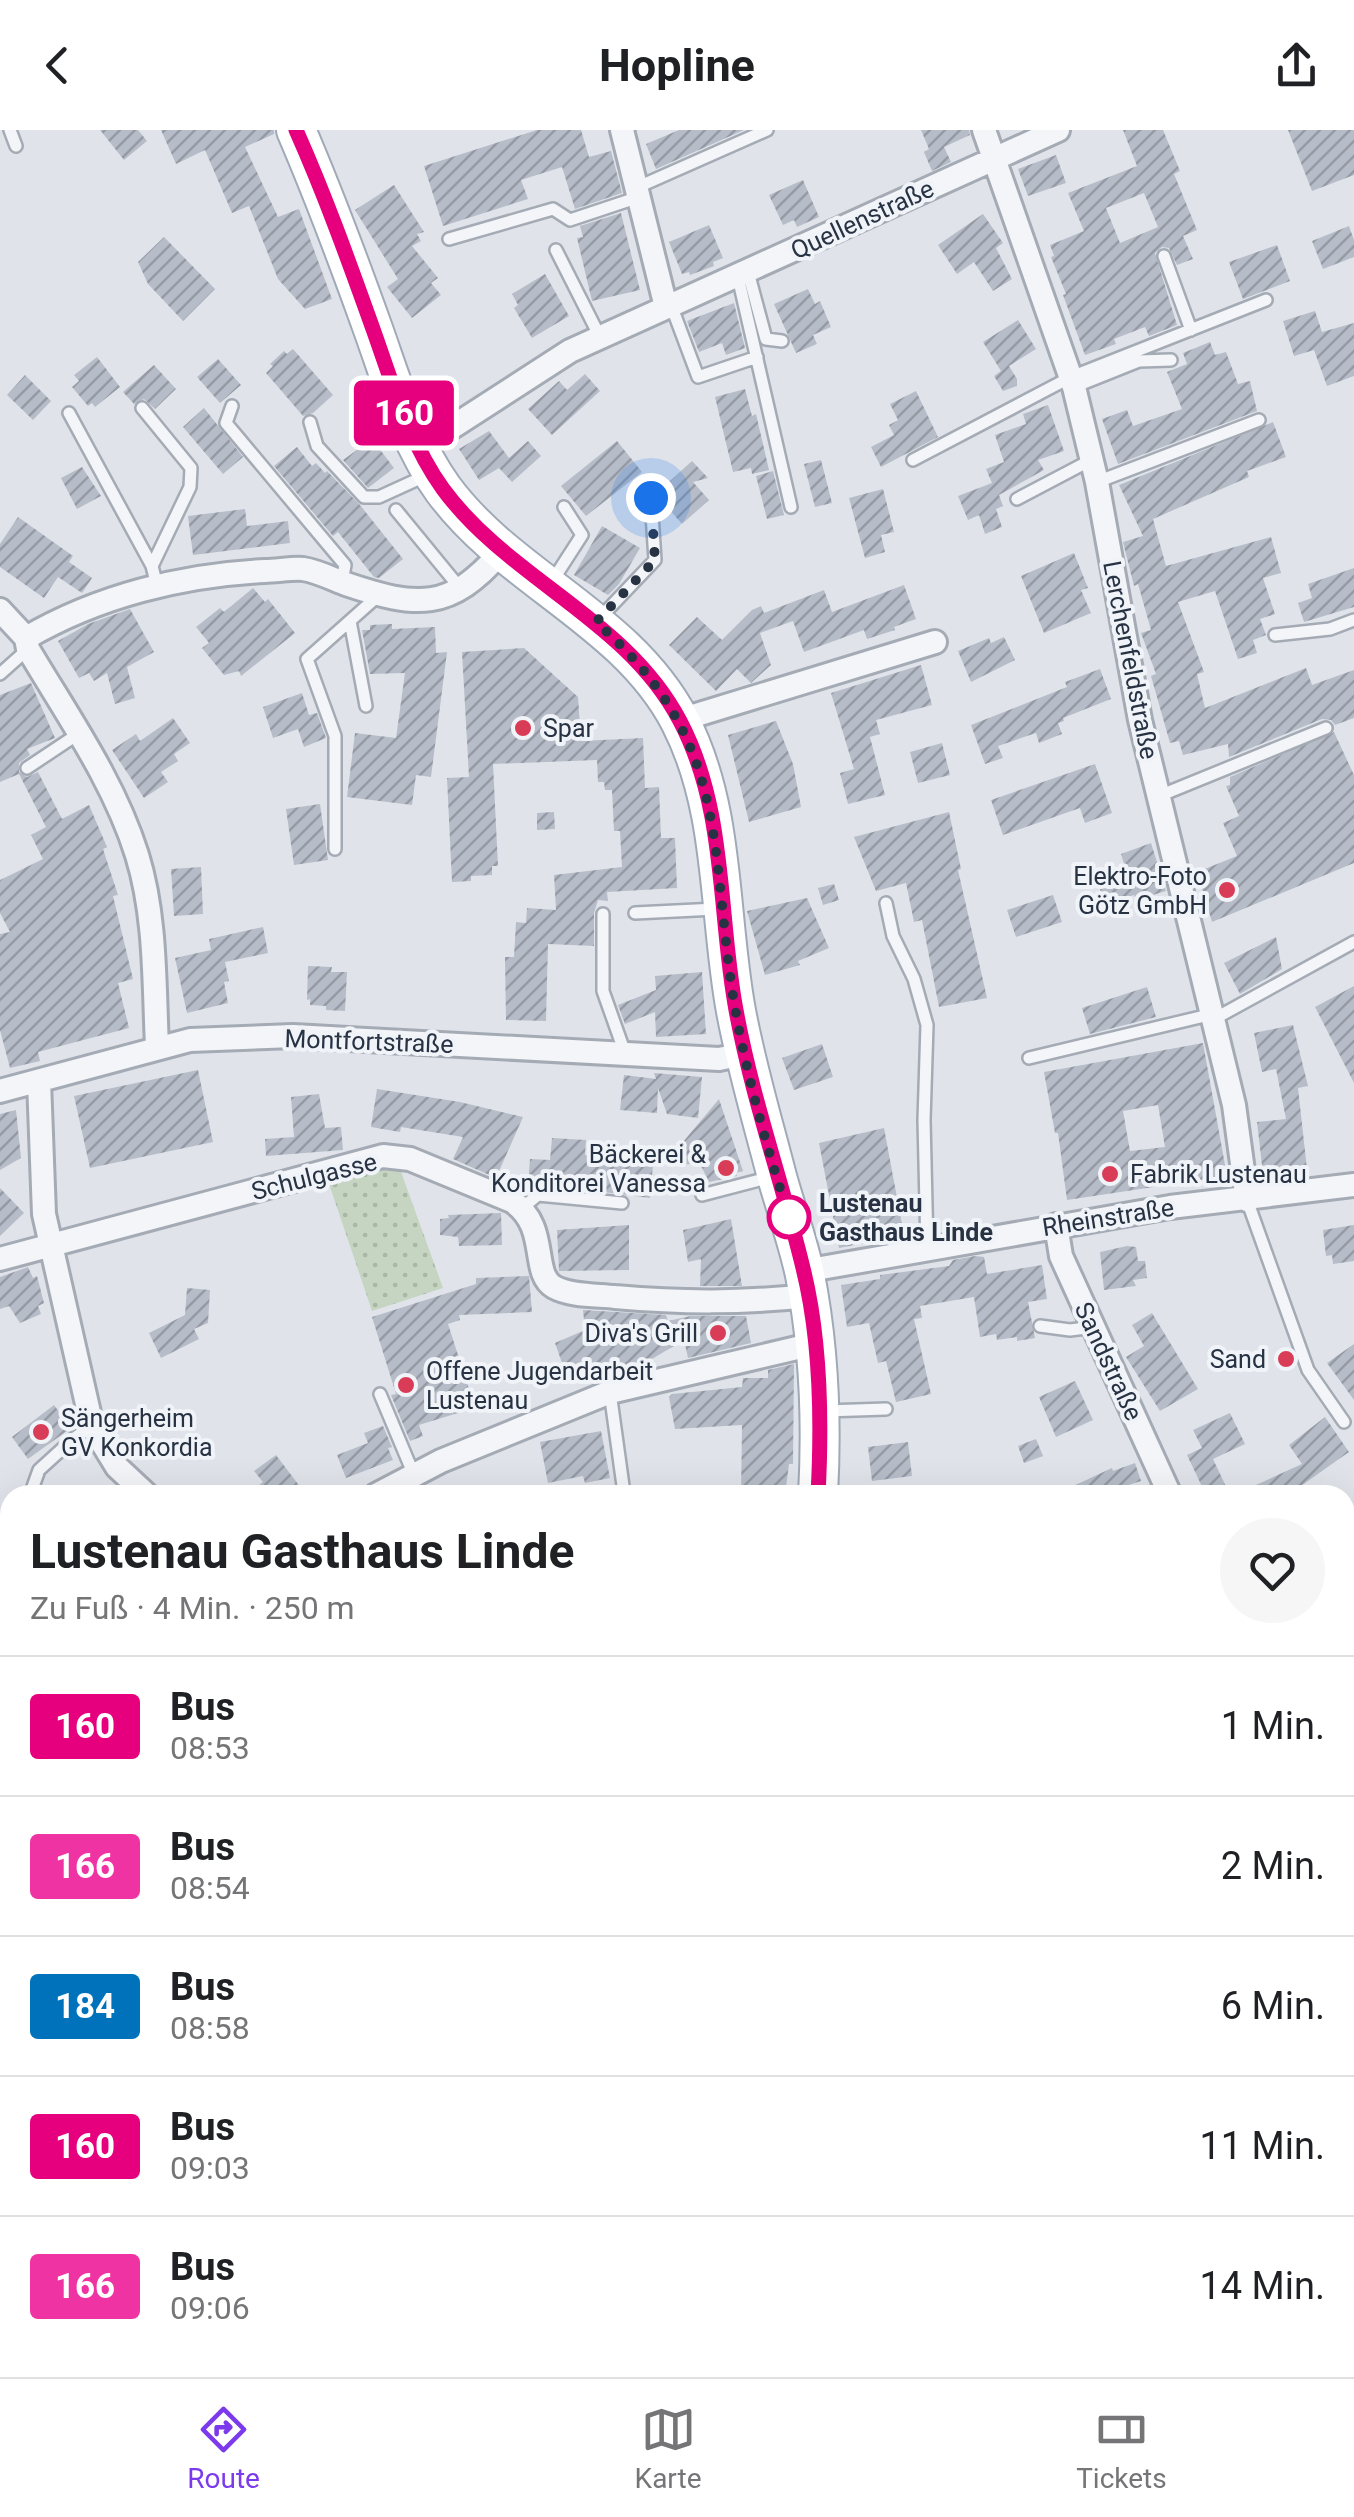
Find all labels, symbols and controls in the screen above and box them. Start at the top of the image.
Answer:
icon: back [30,38,85,93]
icon: share [1269,38,1324,93]
text: Hopline [599,39,755,92]
street label: Quellenstraße [786,174,938,265]
line badge: 160 [346,380,462,446]
text: 160 [374,393,434,434]
your location [626,473,676,523]
street label: Lerchenfeldstraße [1097,558,1164,762]
place label: Spar [543,714,594,743]
marker: Spar [512,717,534,739]
place label: Elektro-Foto Götz GmbH [1073,862,1207,920]
marker: Elektro-Foto Götz GmbH [1216,879,1238,901]
street label: Montfortstraße [284,1024,454,1059]
place label: Bäckerei & Konditorei Vanessa [491,1140,706,1198]
street label: Schulgasse [248,1147,380,1206]
marker: Bäckerei & Konditorei Vanessa [715,1157,737,1179]
place label: Fabrik Lustenau [1130,1160,1307,1189]
marker: Fabrik Lustenau [1099,1163,1121,1185]
place label: Lustenau Gasthaus Linde [819,1189,993,1247]
street label: Rheinstraße [1040,1193,1176,1242]
marker: Lustenau Gasthaus Linde [768,1196,810,1238]
street label: Sandstraße [1069,1297,1149,1425]
place label: Diva's Grill [585,1319,698,1348]
marker: Diva's Grill [707,1322,729,1344]
place label: Sand [1210,1345,1266,1374]
marker: Sand [1275,1348,1297,1370]
place label: Offene Jugendarbeit Lustenau [426,1357,653,1415]
marker: Offene Jugendarbeit Lustenau [395,1374,417,1396]
place label: Sängerheim GV Konkordia [61,1404,213,1462]
marker: Sängerheim GV Konkordia [30,1421,52,1443]
button: heart [1220,1518,1325,1623]
text: Lustenau Gasthaus Linde [30,1523,574,1580]
text: Zu Fuß · 4 Min. · 250 m [30,1589,355,1627]
text: Bus [170,1685,235,1729]
text: 1 Min. [1221,1704,1325,1748]
text: 160 [55,1706,115,1747]
text: 08:53 [170,1729,250,1767]
text: Bus [170,1825,235,1869]
text: 2 Min. [1221,1844,1325,1888]
text: 166 [55,1846,115,1887]
text: 08:54 [170,1869,250,1907]
text: Bus [170,1965,235,2009]
text: 6 Min. [1221,1984,1325,2028]
text: 184 [55,1986,115,2027]
text: 08:58 [170,2009,250,2047]
text: Bus [170,2105,235,2149]
text: 11 Min. [1199,2124,1325,2168]
text: 160 [55,2126,115,2167]
text: 09:03 [170,2149,250,2187]
text: Bus [170,2245,235,2289]
text: 14 Min. [1199,2264,1325,2308]
text: 166 [55,2266,115,2307]
text: 09:06 [170,2289,250,2327]
tab: Route [187,2402,260,2495]
tab: Karte [635,2402,702,2495]
tab: Tickets [1076,2402,1167,2495]

